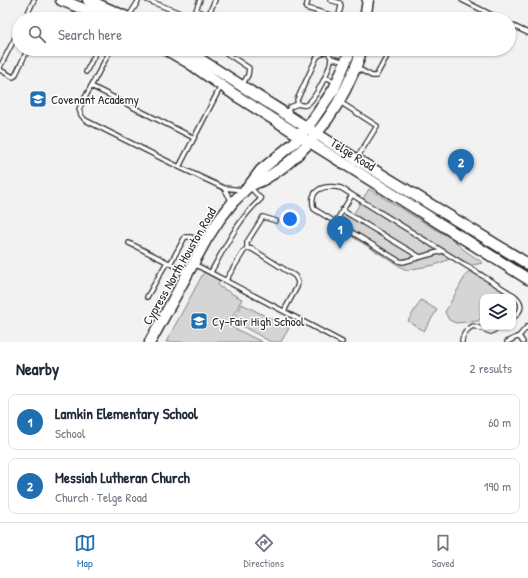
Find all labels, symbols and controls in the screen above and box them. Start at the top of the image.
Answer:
search box [12,12,516,56]
icon: search [26,23,48,45]
text: Search here [58,24,122,45]
school or university icon: Covenant Academy [28,89,48,109]
place label: Covenant Academy [51,90,140,108]
street label: Telge Road [327,133,379,175]
pin: 2 [448,149,474,182]
street label: Cypress North Houston Road [138,204,220,328]
your location [280,209,300,229]
pin: 1 [327,216,353,249]
map controls [480,294,516,330]
button: layers [480,294,516,330]
school or university icon: Cy-Fair High School [189,311,209,331]
place label: Cy-Fair High School [212,312,305,330]
text: Nearby [16,357,59,380]
text: 2 results [470,359,512,377]
text: Lamkin Elementary School [55,403,198,424]
text: 1 [28,413,32,431]
text: 60 m [488,413,511,431]
text: School [55,424,85,442]
text: Messiah Lutheran Church [55,467,190,488]
text: 2 [27,477,33,495]
text: 190 m [484,477,511,495]
text: Church · Telge Road [55,488,147,506]
tab: Map [74,532,96,570]
tab: Directions [244,532,284,570]
tab: Saved [432,532,454,570]

